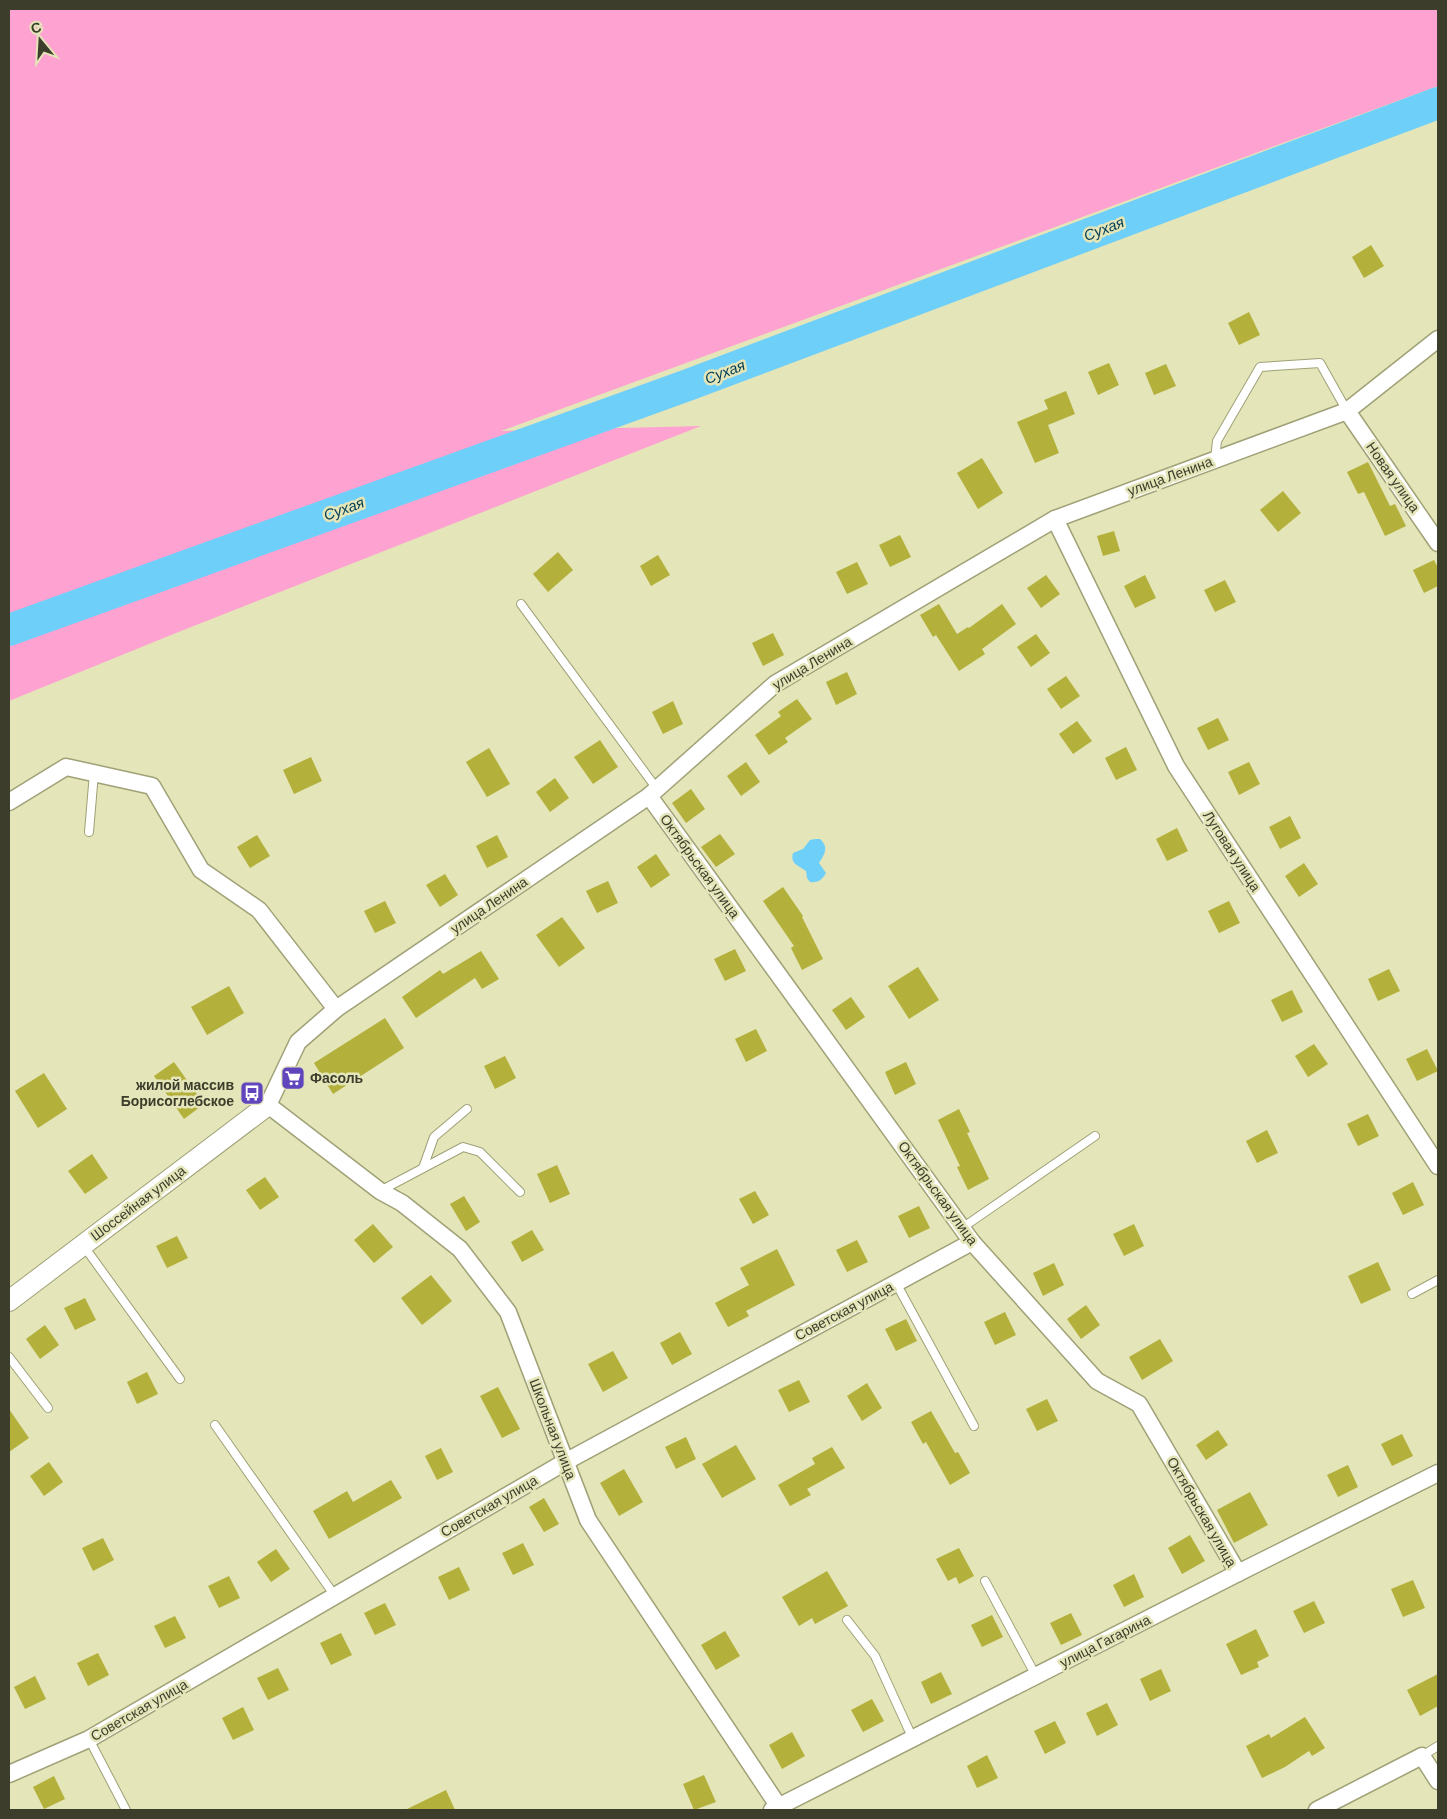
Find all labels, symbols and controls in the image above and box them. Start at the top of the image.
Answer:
north arrow [15,15,65,65]
text: С [28,18,43,37]
water label: Сухая [1081,212,1126,244]
water label: Сухая [702,355,747,387]
street label: Новая улица [1363,438,1424,515]
street label: улица Ленина [1125,452,1215,499]
water label: Сухая [321,492,366,524]
street label: улица Ленина [769,632,855,693]
street label: Луговая улица [1200,807,1265,894]
street label: Октябрьская улица [657,810,744,921]
street label: улица Ленина [447,872,531,937]
supermarket icon: Фасоль [280,1065,306,1091]
place label: Фасоль [310,1069,364,1086]
place label: жилой массив Борисоглебское [121,1076,234,1109]
bus stop icon: жилой массив Борисоглебское [239,1080,265,1106]
street label: Октябрьская улица [895,1137,982,1248]
street label: Шоссейная улица [87,1161,189,1244]
street label: Советская улица [792,1277,896,1344]
street label: Школьная улица [526,1376,581,1482]
street label: Октябрьская улица [1164,1454,1241,1570]
street label: Советская улица [437,1471,540,1540]
street label: улица Гагарина [1057,1610,1153,1671]
street label: Советская улица [87,1675,190,1744]

